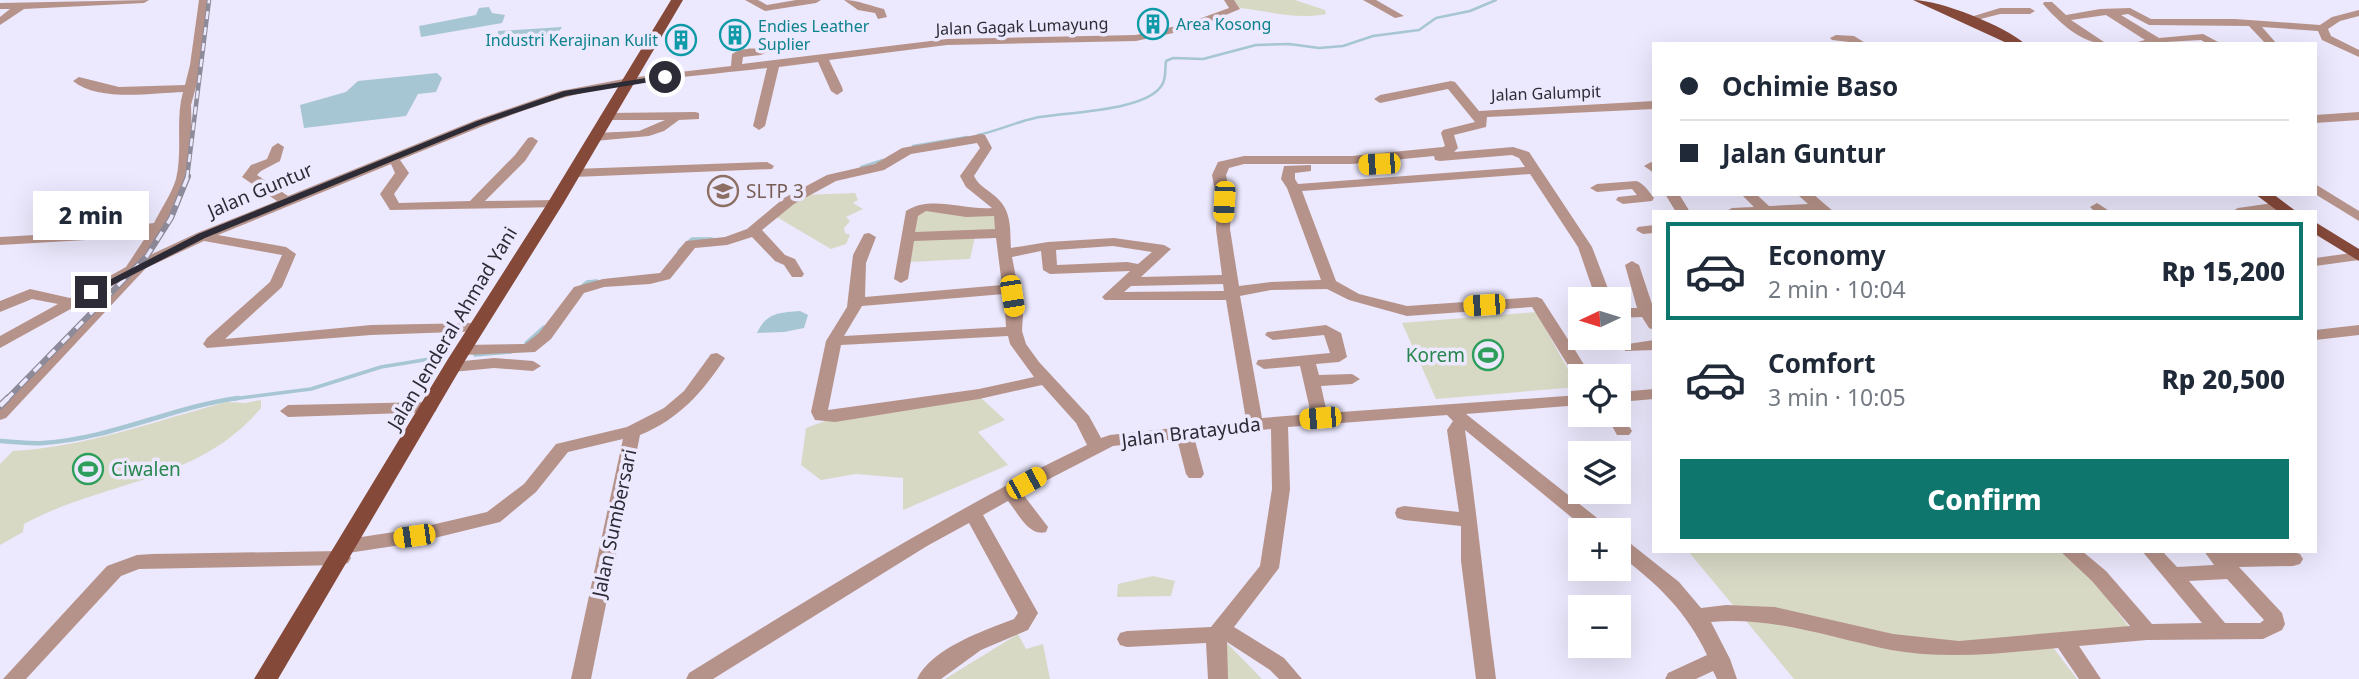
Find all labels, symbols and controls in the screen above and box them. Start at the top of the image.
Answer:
building icon: Area Kosong [1136,7,1170,41]
street label: Jalan Gagak Lumayung [933,12,1109,40]
place label: Area Kosong [1176,13,1271,35]
place label: Endies Leather Suplier [758,15,870,55]
building icon: Endies Leather Suplier [718,18,752,52]
building icon: Industri Kerajinan Kulit [664,23,698,57]
place label: Industri Kerajinan Kulit [485,29,658,51]
route start [649,61,681,93]
text: Ochimie Baso [1722,68,1898,104]
street label: Jalan Galumpit [1489,80,1601,106]
text: Jalan Guntur [1722,135,1886,171]
car [1358,152,1401,176]
street label: Jalan Guntur [202,156,317,225]
school or university icon: SLTP 3 [706,174,740,208]
place label: SLTP 3 [746,178,804,204]
car [1213,180,1236,224]
callout: 2 min [33,190,149,240]
text: 2 min [59,199,123,231]
street label: Jalan Jenderal Ahmad Yani [380,222,523,436]
text: Economy [1768,237,1886,273]
icon: car [1684,240,1747,303]
text: Rp 15,200 [2162,253,2285,289]
text: 2 min · 10:04 [1768,273,1906,305]
car [999,274,1026,318]
route end [75,276,107,308]
north arrow [1568,287,1631,350]
map controls [1568,287,1631,658]
car [1463,293,1506,317]
sports icon: Korem [1471,338,1505,372]
place label: Korem [1406,342,1465,368]
text: Comfort [1768,345,1876,381]
icon: car [1684,348,1747,411]
text: Rp 20,500 [2162,361,2285,397]
button: locate [1568,364,1631,427]
text: 3 min · 10:05 [1768,381,1906,413]
car [1299,406,1342,430]
street label: Jalan Bratayuda [1118,411,1262,454]
button: layers [1568,441,1631,504]
street label: Jalan Sumbersari [585,447,642,601]
sports icon: Ciwalen [71,452,105,486]
place label: Ciwalen [111,456,181,482]
button: Confirm [1680,459,2289,539]
car [1003,464,1050,502]
button: + [1568,518,1631,581]
car [392,523,437,549]
button: − [1568,595,1631,658]

